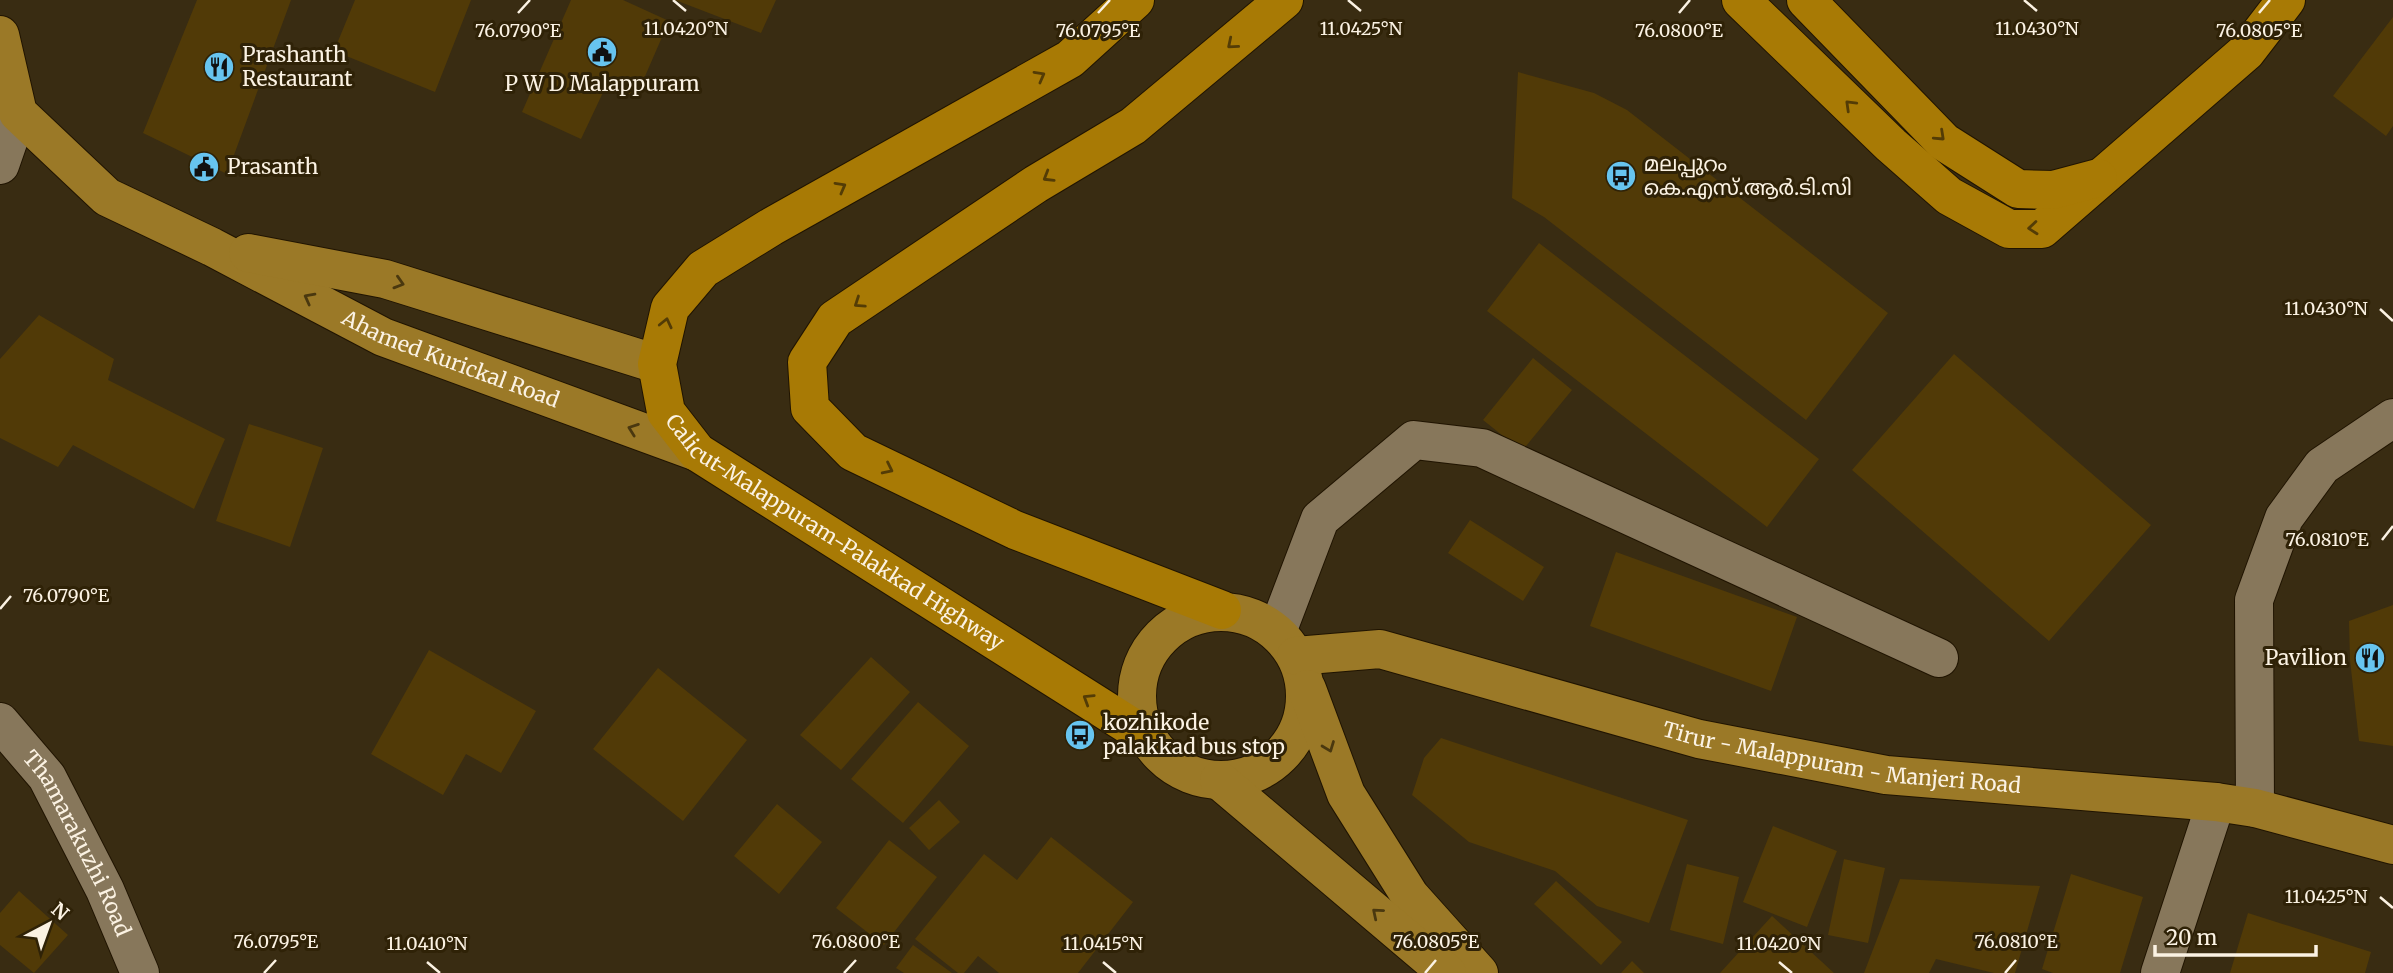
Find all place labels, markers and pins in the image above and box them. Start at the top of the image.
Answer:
public building icon: P W D Malappuram [585,35,619,69]
place label: Prashanth Restaurant [242,41,352,92]
restaurant icon: Prashanth Restaurant [202,50,236,84]
place label: P W D Malappuram [504,70,700,97]
public building icon: Prasanth [187,150,221,184]
place label: മലപ്പുറം കെ.എസ്.ആർ.ടി.സി [1644,150,1852,201]
place label: Prasanth [227,153,319,180]
bus stop icon: മലപ്പുറം കെ.എസ്.ആർ.ടി.സി [1604,159,1638,193]
restaurant icon: Pavilion [2353,641,2387,675]
place label: Pavilion [2265,644,2347,671]
place label: kozhikode palakkad bus stop [1103,709,1285,760]
bus stop icon: kozhikode palakkad bus stop [1063,718,1097,752]

